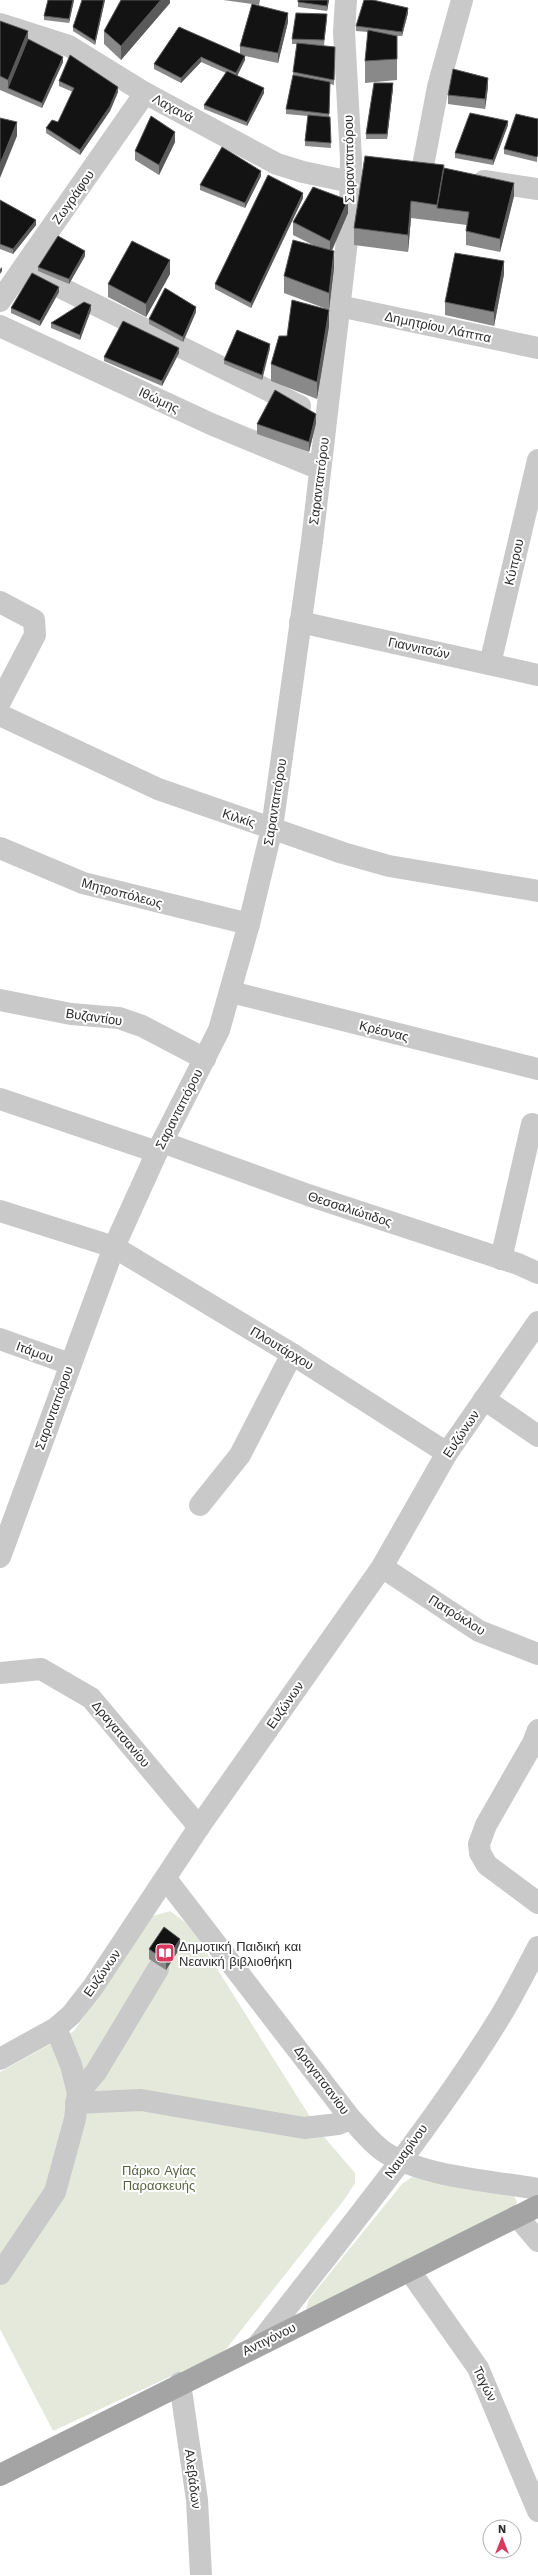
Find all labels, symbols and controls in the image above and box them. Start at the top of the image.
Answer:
street label: Λαχανά [150,91,196,126]
street label: Σαρανταπόρου [341,115,357,203]
street label: Ζωγράφου [49,167,97,227]
street label: Δημητρίου Λάππα [383,308,493,346]
street label: Ιθώμης [137,384,181,416]
street label: Σαρανταπόρου [306,436,332,526]
street label: Κύπρου [501,537,527,587]
street label: Γιαννιτσών [387,634,451,662]
street label: Σαρανταπόρου [261,757,289,847]
street label: Κιλκίς [221,806,257,830]
street label: Μητροπόλεως [80,875,164,911]
street label: Βυζαντίου [65,1006,123,1028]
street label: Κρέσνας [358,1018,410,1044]
street label: Σαρανταπόρου [152,1066,206,1152]
street label: Θεσσαλιώτιδος [306,1188,394,1230]
street label: Πλουτάρχου [248,1323,316,1373]
street label: Ιτάμου [14,1338,56,1366]
street label: Σαρανταπόρου [32,1364,76,1452]
street label: Ευζώνων [440,1407,482,1461]
street label: Πατρόκλου [426,1592,488,1638]
street label: Ευζώνων [263,1679,307,1731]
street label: Δραγατσανίου [89,1698,153,1770]
place label: Δημοτική Παιδική και Νεανική βιβλιοθήκη [179,1939,301,1969]
library icon: Δημοτική Παιδική και Νεανική βιβλιοθήκη [154,1942,176,1964]
street label: Ευζώνων [80,1947,124,1999]
street label: Δραγατσανίου [291,2043,353,2117]
street label: Ναυαρίνου [382,2121,430,2181]
park label: Πάρκο Αγίας Παρασκευής [122,2163,196,2193]
street label: Αντιγόνου [240,2320,298,2358]
street label: Ταγών [470,2364,500,2404]
street label: Αλεβάδων [182,2448,204,2510]
north arrow [482,2519,522,2559]
text: N [498,2523,506,2536]

